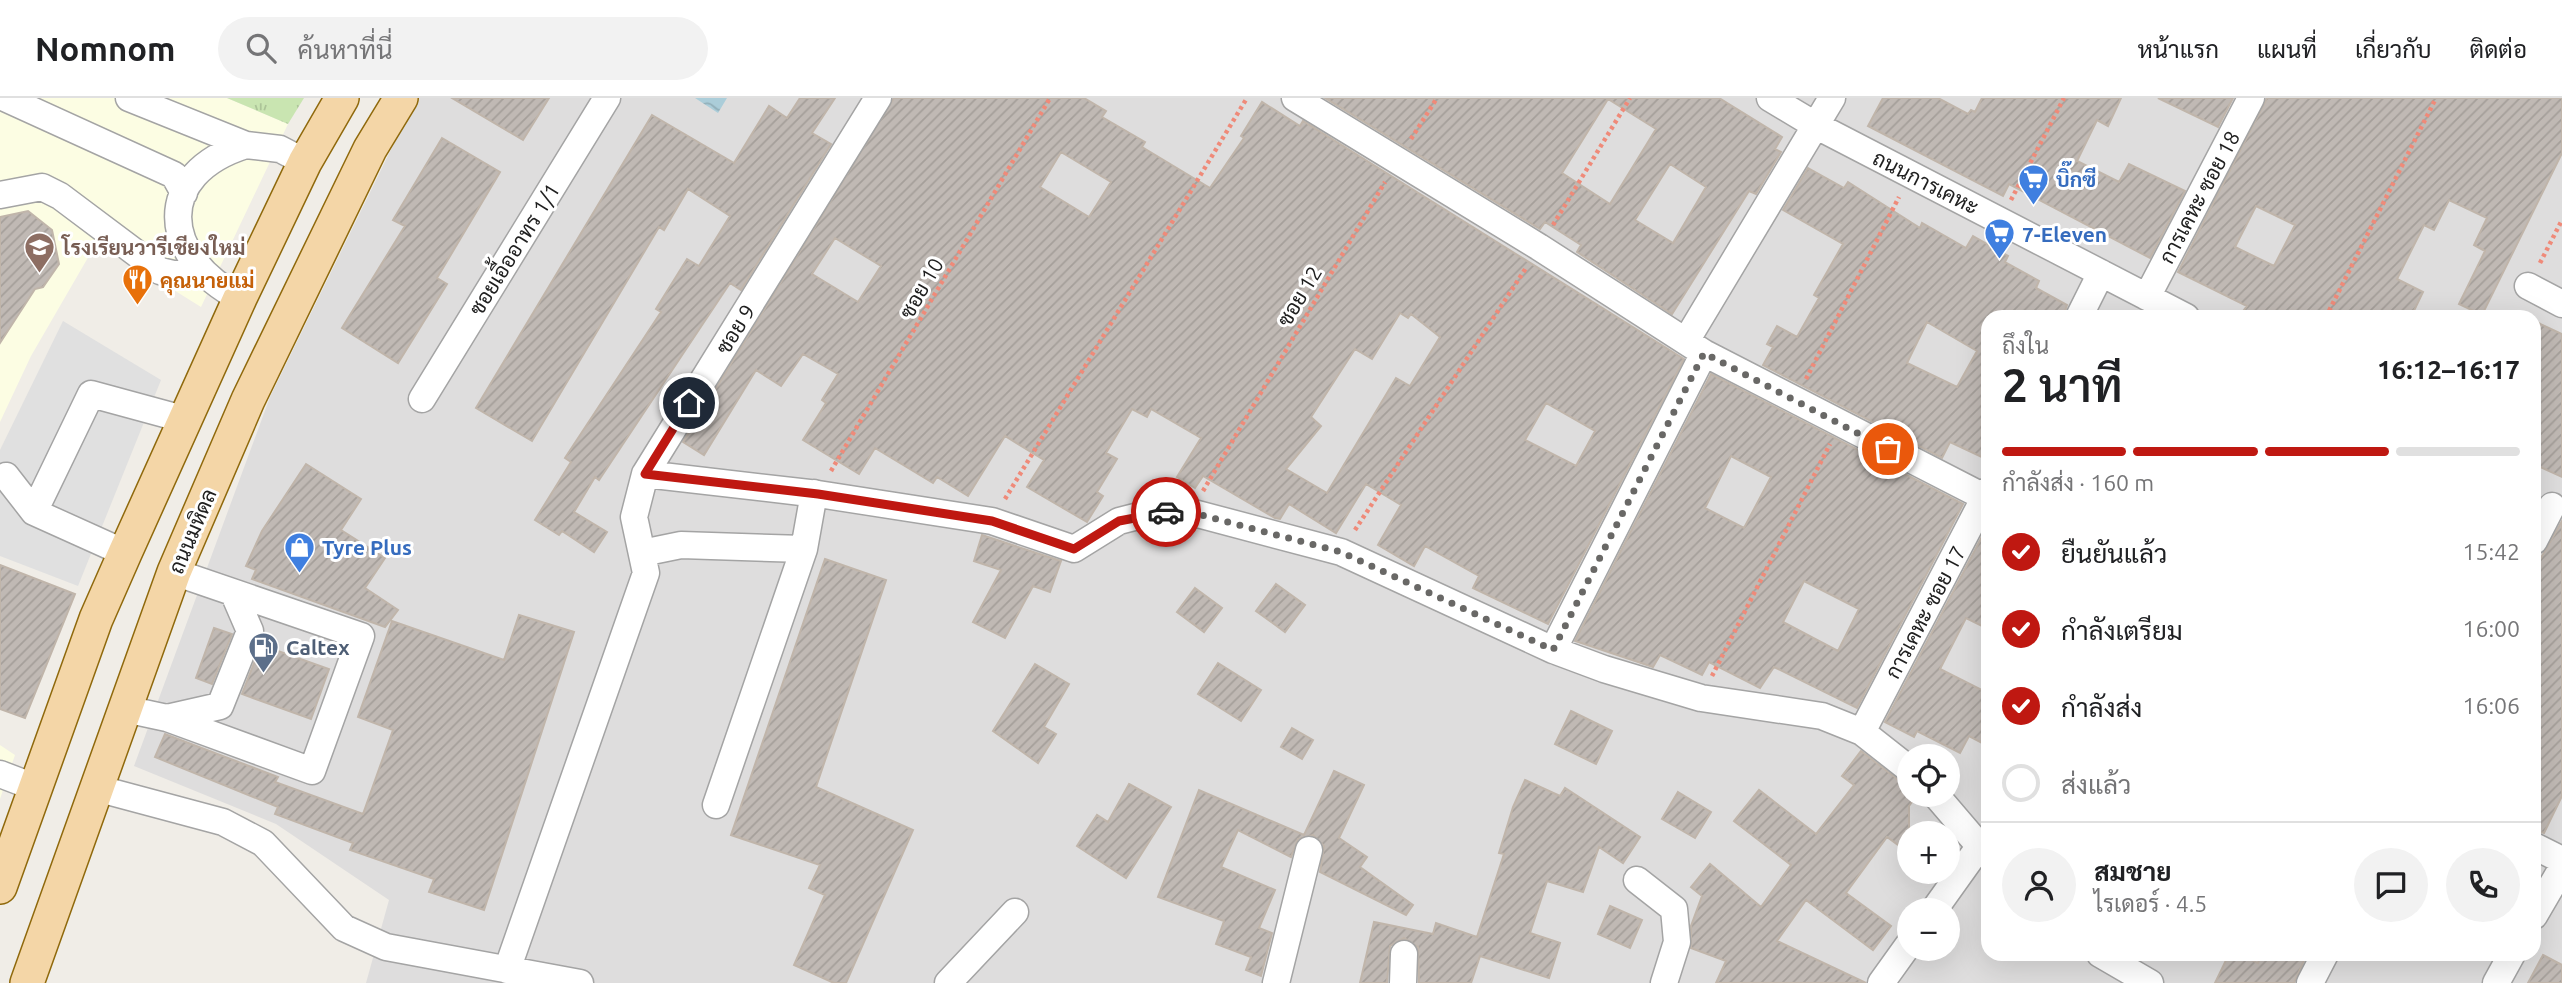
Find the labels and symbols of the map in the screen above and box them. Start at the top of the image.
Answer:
street label: การเคหะ ซอย 18 [2154,127,2244,267]
street label: ถนนการเคหะ [1869,145,1983,219]
place label: บิ๊กซี [2056,160,2096,191]
supermarket icon: บิ๊กซี [2016,162,2050,206]
street label: ซอยเอื้ออาทร 1/1 [458,175,564,319]
supermarket icon: 7-Eleven [1982,217,2016,261]
place label: 7-Eleven [2022,222,2107,246]
school or university icon: โรงเรียนวารีเชียงใหม่ [22,230,56,274]
place label: โรงเรียนวารีเชียงใหม่ [60,234,246,259]
street label: ซอย 10 [894,254,948,322]
street label: ซอย 12 [1272,262,1326,330]
restaurant icon: คุณนายแม่ [120,263,154,307]
place label: คุณนายแม่ [160,268,255,296]
street label: ซอย 9 [711,300,759,358]
pin [659,373,719,433]
pin [1858,419,1918,479]
courier [1131,477,1201,547]
street label: ถนนมหิดล [163,485,221,577]
shop icon: Tyre Plus [282,530,316,574]
place label: Tyre Plus [322,535,412,559]
street label: การเคหะ ซอย 17 [1880,542,1970,682]
fuel station icon: Caltex [246,630,280,674]
place label: Caltex [286,635,350,659]

